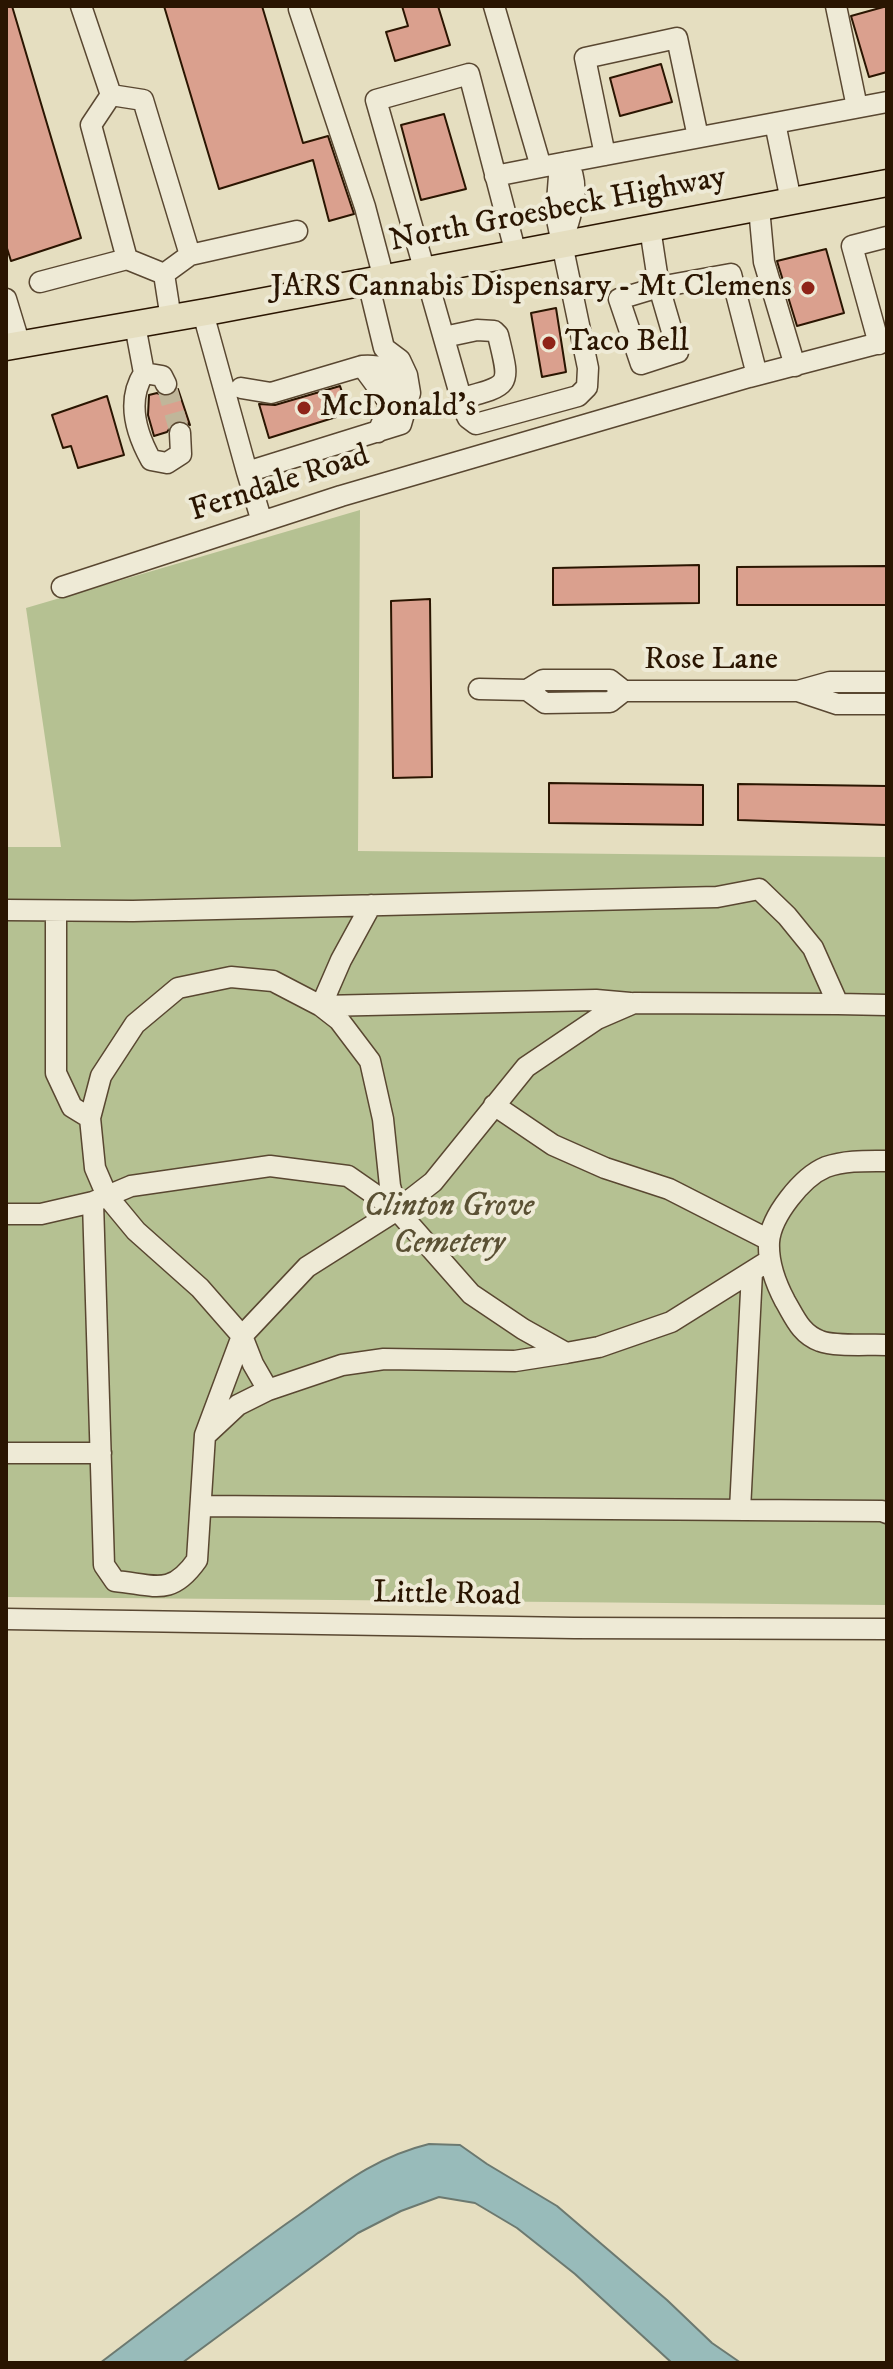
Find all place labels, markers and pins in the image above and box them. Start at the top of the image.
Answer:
place label: JARS Cannabis Dispensary - Mt Clemens [270,269,792,307]
marker: JARS Cannabis Dispensary - Mt Clemens [799,279,817,297]
place label: Taco Bell [565,324,689,362]
marker: Taco Bell [540,334,558,352]
place label: McDonald's [320,389,476,427]
marker: McDonald's [295,399,313,417]

